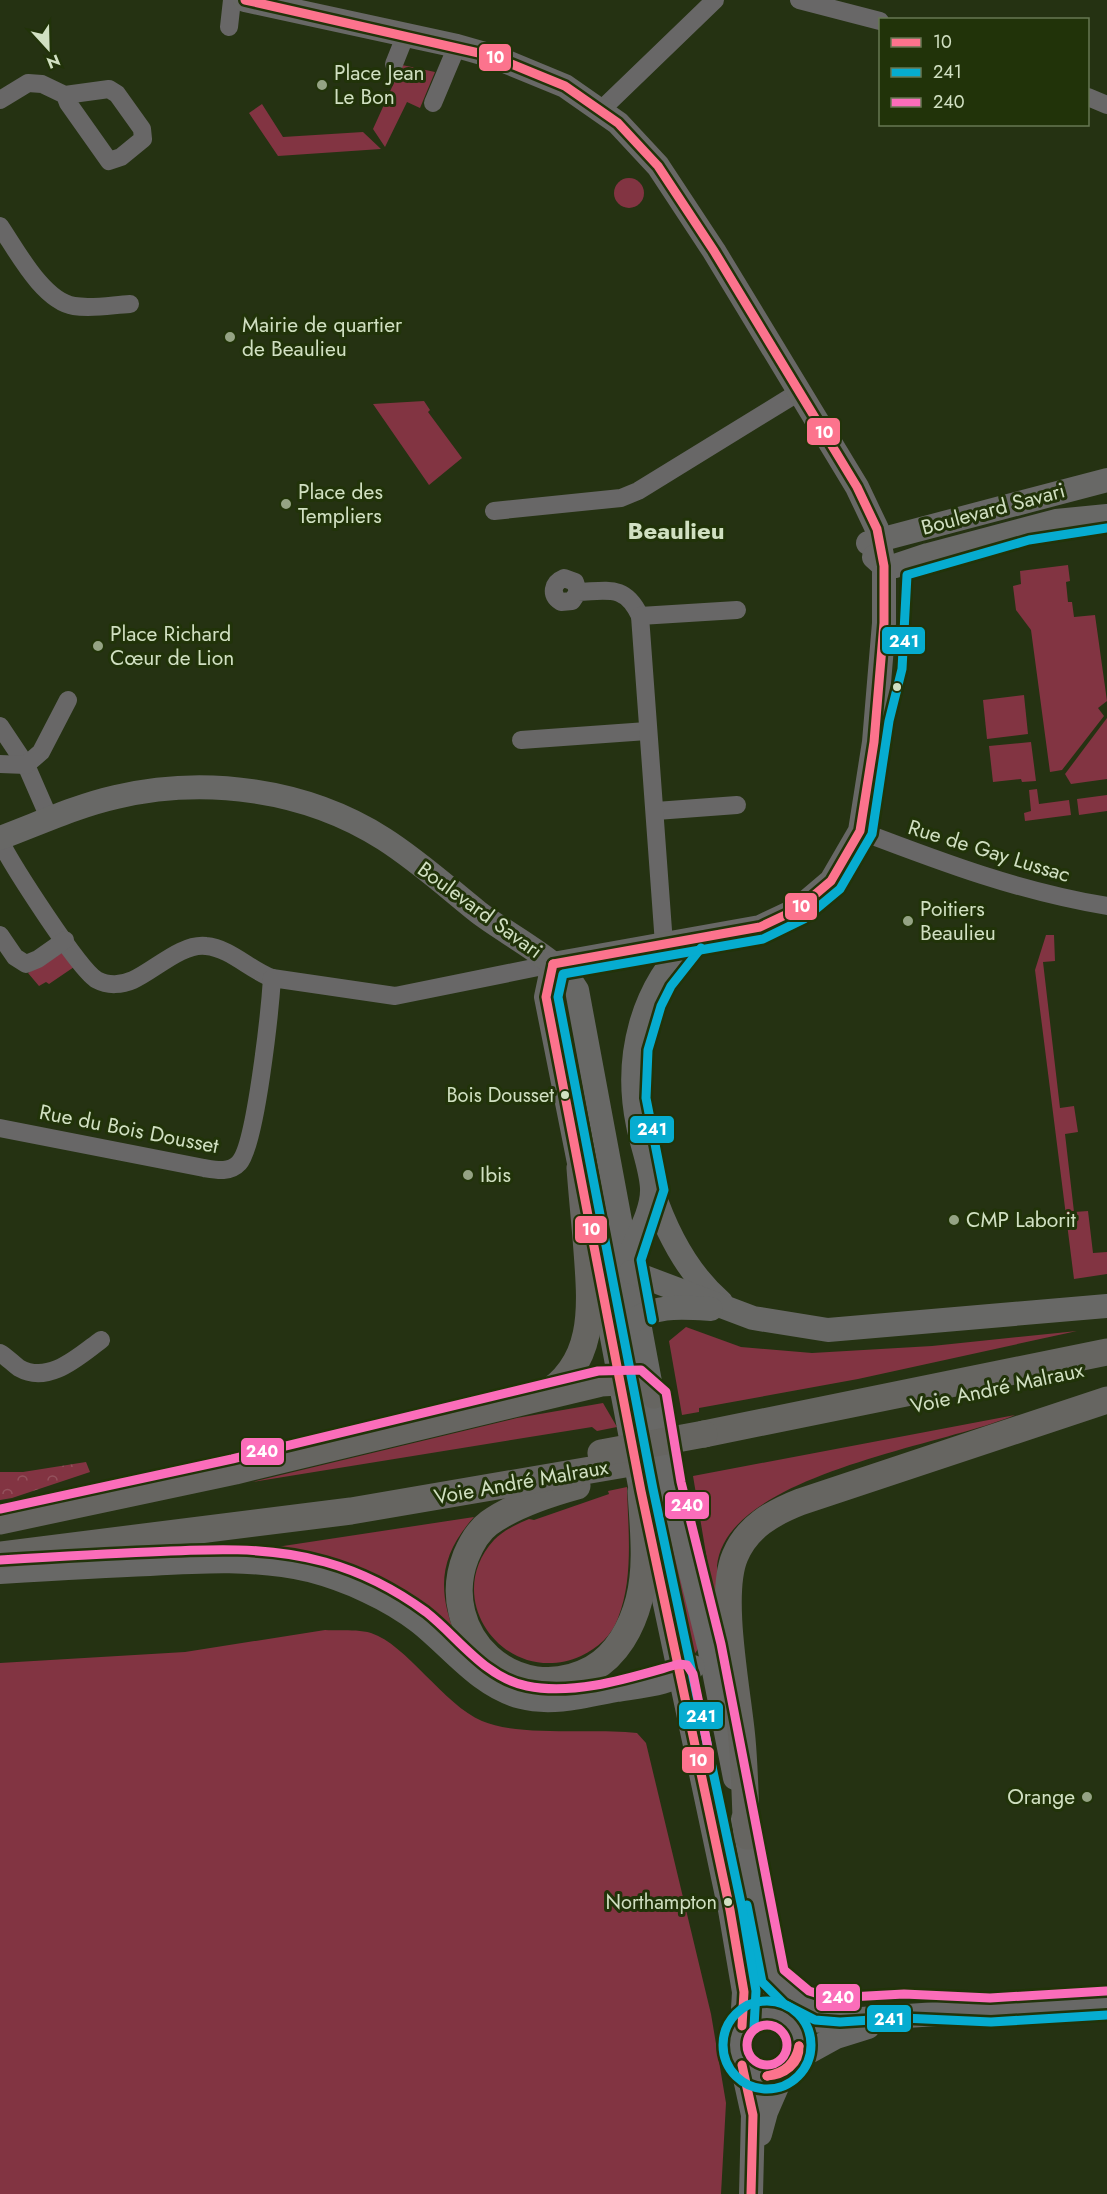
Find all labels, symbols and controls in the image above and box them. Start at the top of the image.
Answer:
north arrow [18,18,78,78]
legend [879,18,1089,126]
text: 10 [933,29,952,55]
line badge: 10 [478,43,512,72]
text: 10 [486,46,504,69]
text: N [43,48,64,74]
place label: Place Jean Le Bon [334,58,425,112]
text: 241 [933,59,962,85]
marker: Place Jean Le Bon [315,78,329,92]
text: 240 [933,89,965,115]
place label: Mairie de quartier de Beaulieu [242,310,403,364]
marker: Mairie de quartier de Beaulieu [223,330,237,344]
line badge: 10 [806,417,841,446]
text: 10 [815,421,833,444]
street label: Boulevard Savari [918,475,1068,543]
place label: Place des Templiers [298,477,383,531]
marker: Place des Templiers [279,497,293,511]
district label: Beaulieu [627,513,725,548]
place label: Place Richard Cœur de Lion [110,619,234,673]
line badge: 241 [881,626,926,655]
text: 241 [889,630,919,653]
marker: Place Richard Cœur de Lion [91,639,105,653]
unlabelled marker [891,681,903,693]
street label: Rue de Gay Lussac [904,812,1074,890]
street label: Boulevard Savari [411,854,549,966]
line badge: 10 [784,892,818,921]
place label: Poitiers Beaulieu [920,894,996,948]
text: 10 [792,895,810,918]
marker: Poitiers Beaulieu [901,914,915,928]
place label: Bois Dousset [446,1081,554,1110]
marker: Bois Dousset [559,1089,571,1101]
street label: Rue du Bois Dousset [37,1097,221,1161]
line badge: 241 [629,1115,675,1144]
text: 241 [637,1118,667,1141]
place label: Ibis [480,1160,511,1190]
marker: Ibis [461,1168,475,1182]
place label: CMP Laborit [966,1205,1076,1235]
marker: CMP Laborit [947,1213,961,1227]
line badge: 10 [574,1215,608,1244]
text: 10 [582,1218,600,1241]
street label: Voie André Malraux [908,1355,1086,1421]
line badge: 240 [240,1437,285,1466]
text: 240 [246,1440,278,1463]
street label: Voie André Malraux [432,1452,611,1512]
line badge: 240 [664,1491,710,1520]
text: 240 [671,1494,703,1517]
line badge: 241 [678,1701,724,1730]
text: 241 [686,1705,716,1728]
line badge: 10 [681,1746,715,1774]
text: 10 [689,1749,707,1772]
place label: Orange [1007,1782,1075,1812]
marker: Orange [1080,1790,1094,1804]
place label: Northampton [606,1888,717,1917]
marker: Northampton [722,1896,734,1908]
line badge: 240 [815,1983,861,2012]
text: 240 [822,1986,854,2009]
line badge: 241 [866,2004,912,2033]
text: 241 [874,2008,904,2031]

